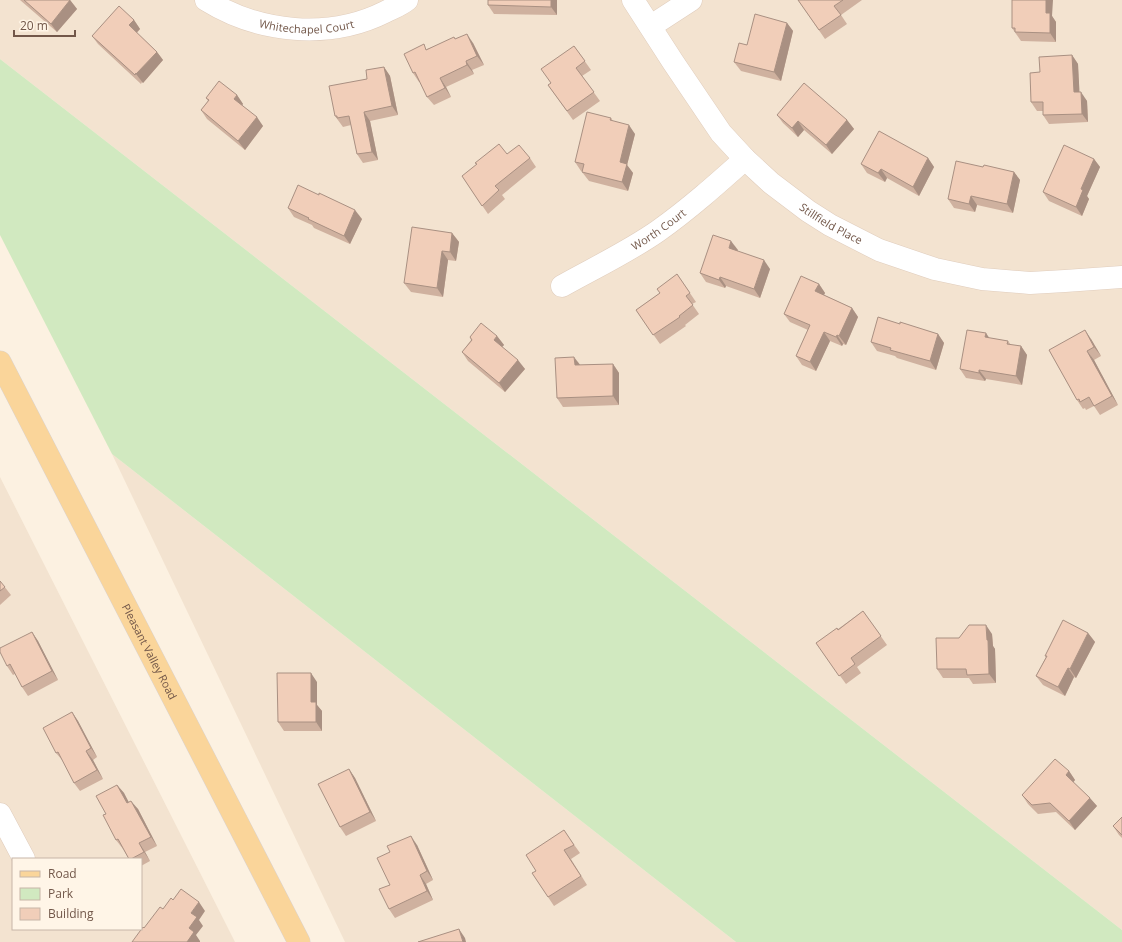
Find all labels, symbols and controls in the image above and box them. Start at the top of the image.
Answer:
scale bar [14,12,75,38]
street label: Whitechapel Court [258,15,356,36]
text: 20 m [20,17,48,34]
street label: Stillfield Place [797,199,865,247]
street label: Worth Court [628,205,689,253]
street label: Pleasant Valley Road [119,601,181,702]
legend [12,858,142,930]
text: Road [48,865,77,882]
text: Park [48,885,74,902]
text: Building [48,905,94,922]

